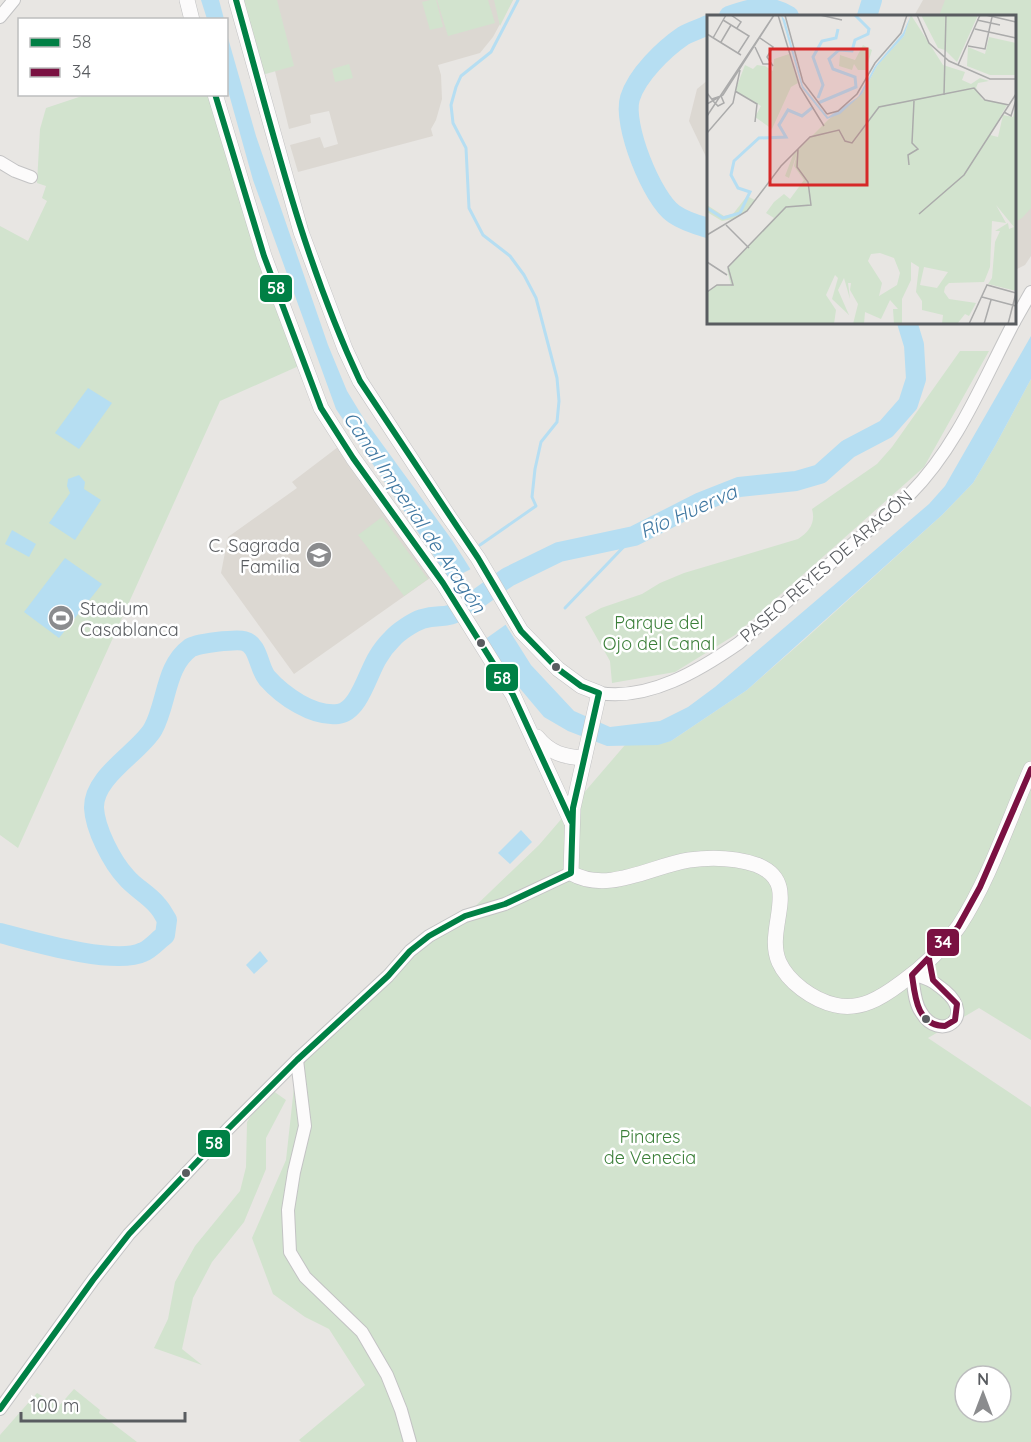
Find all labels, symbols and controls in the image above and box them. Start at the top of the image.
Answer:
inset map [707,15,1016,324]
legend [18,18,228,96]
text: 58 [72,30,92,53]
text: 34 [72,60,91,83]
line badge: 58 [259,274,293,303]
text: 58 [267,278,285,298]
water label: Canal Imperial de Aragón [338,407,492,618]
water label: Río Huerva [636,478,742,544]
street label: PASEO REYES DE ARAGÓN [735,485,917,647]
place label: C. Sagrada Familia [208,534,300,578]
school or university icon: C. Sagrada Familia [304,540,334,570]
place label: Stadium Casablanca [80,597,179,641]
sports icon: Stadium Casablanca [46,603,76,633]
park label: Parque del Ojo del Canal [603,611,715,655]
unlabelled marker [475,637,487,649]
unlabelled marker [550,661,562,673]
line badge: 58 [485,663,519,692]
text: 58 [493,668,511,688]
line badge: 34 [926,928,960,957]
text: 34 [934,932,953,952]
unlabelled marker [920,1013,932,1025]
park label: Pinares de Venecia [604,1125,696,1169]
line badge: 58 [197,1129,231,1158]
text: 58 [205,1133,223,1153]
unlabelled marker [180,1167,192,1179]
north arrow [953,1364,1013,1424]
text: N [977,1369,989,1389]
scale bar [21,1385,184,1423]
text: 100 m [30,1394,79,1417]

